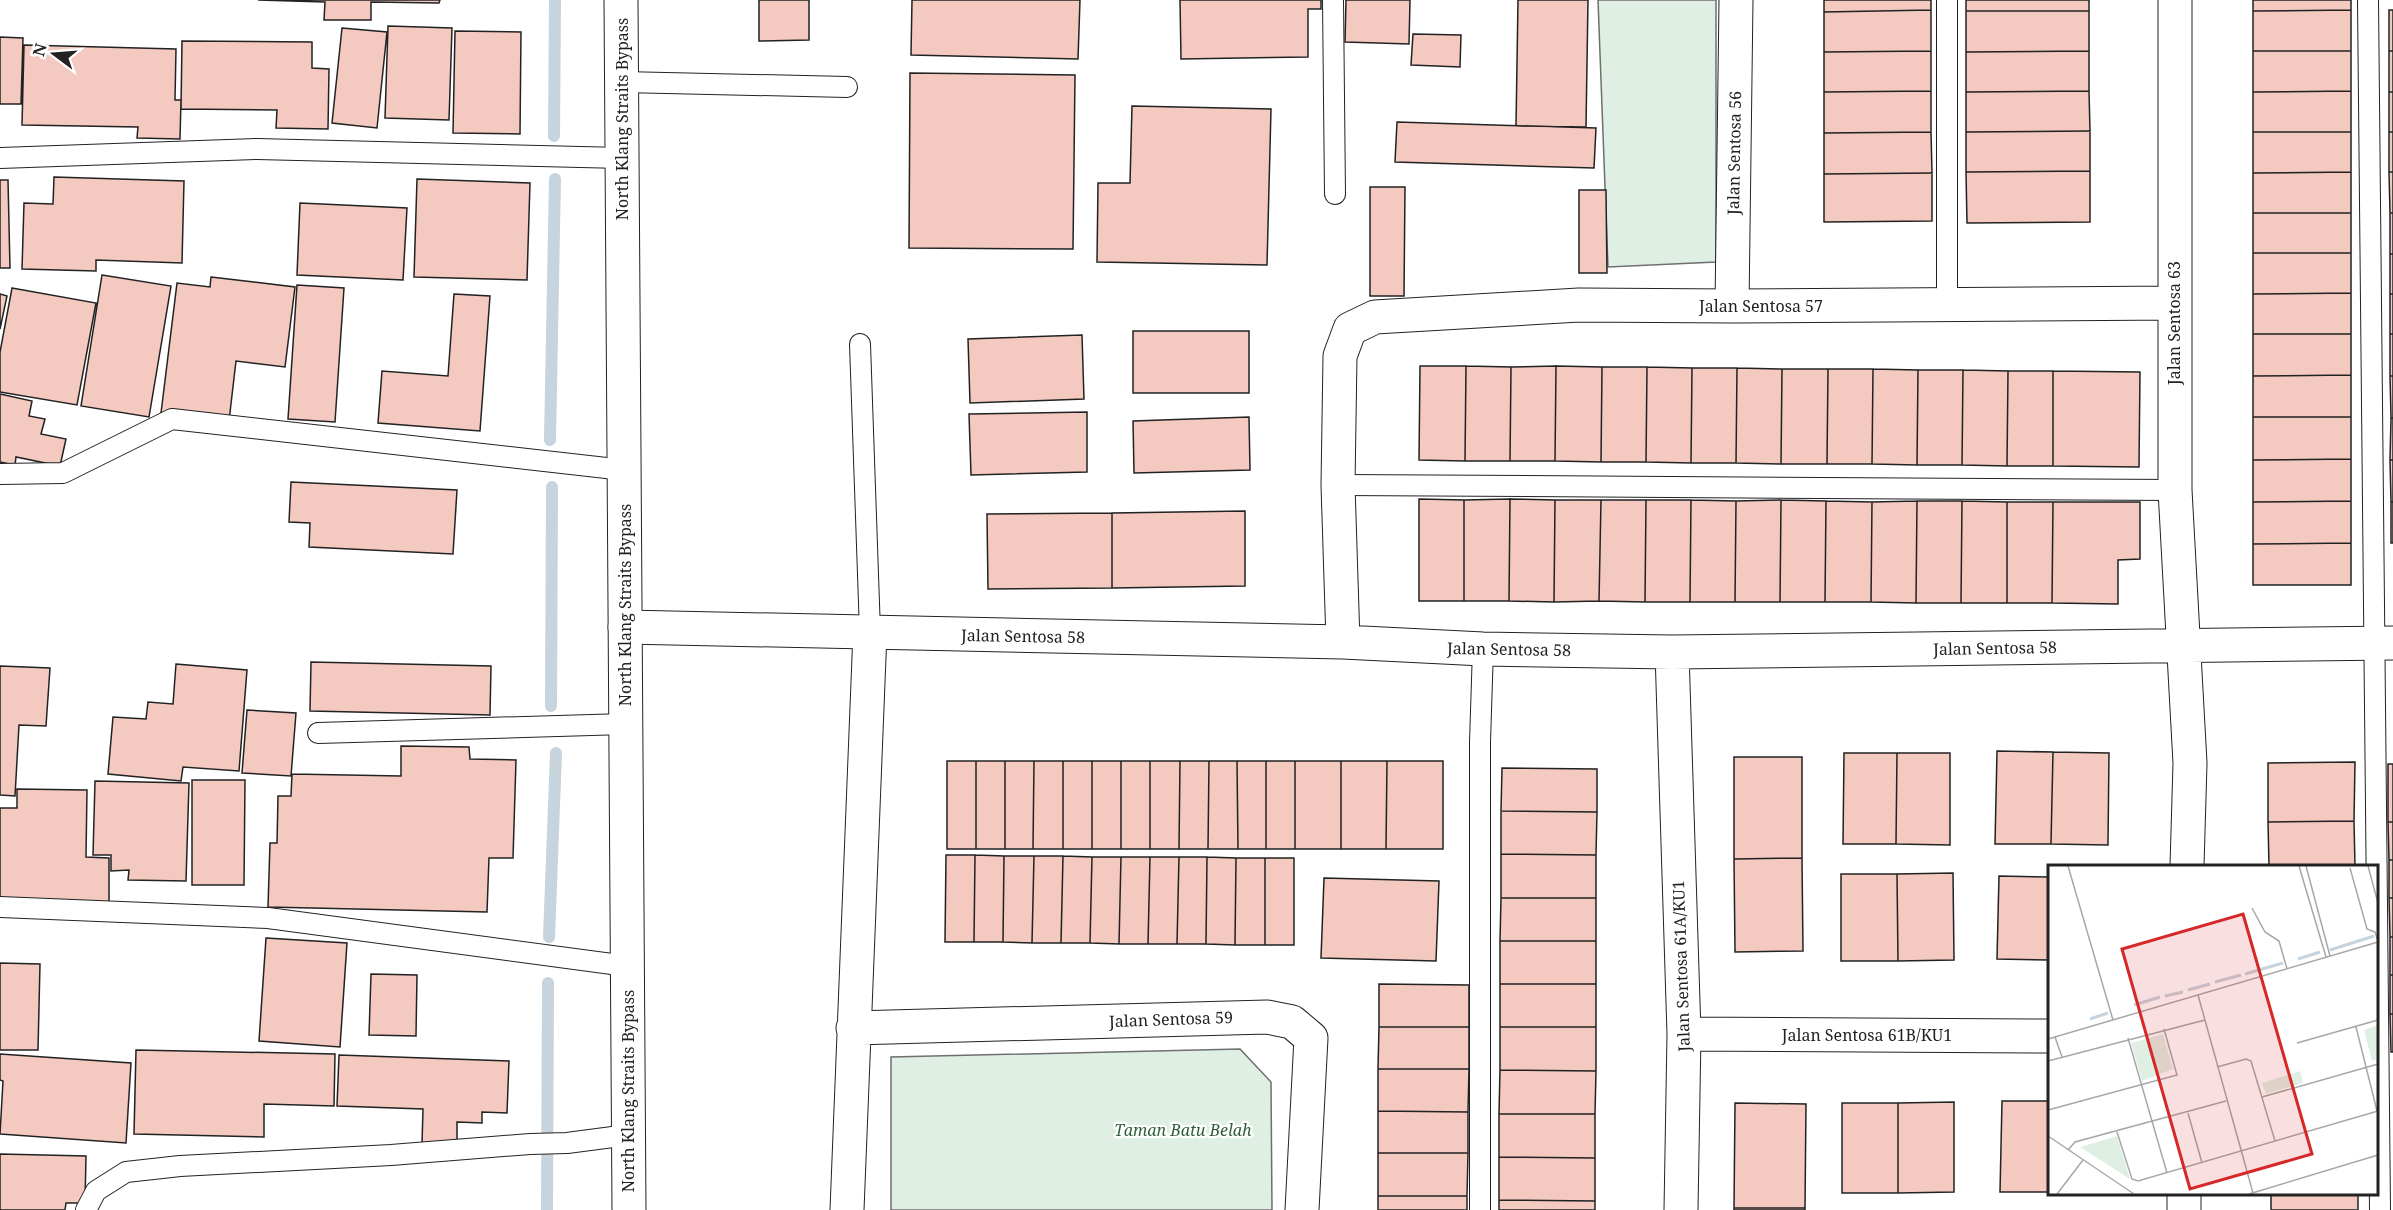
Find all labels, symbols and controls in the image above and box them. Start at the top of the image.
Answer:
street label: North Klang Straits Bypass [611,18,633,220]
north arrow [24,24,84,84]
text: N [27,40,52,59]
street label: Jalan Sentosa 56 [1722,91,1746,216]
street label: Jalan Sentosa 63 [2163,261,2185,386]
street label: Jalan Sentosa 57 [1698,295,1823,317]
street label: North Klang Straits Bypass [614,504,636,706]
street label: Jalan Sentosa 58 [960,624,1085,648]
street label: Jalan Sentosa 58 [1932,636,2057,660]
street label: Jalan Sentosa 58 [1446,637,1571,661]
inset map [2048,865,2378,1195]
street label: Jalan Sentosa 61A/KU1 [1667,880,1695,1053]
street label: North Klang Straits Bypass [617,990,639,1192]
street label: Jalan Sentosa 59 [1108,1006,1233,1032]
street label: Jalan Sentosa 61B/KU1 [1781,1024,1952,1046]
park label: Taman Batu Belah [1114,1119,1252,1141]

